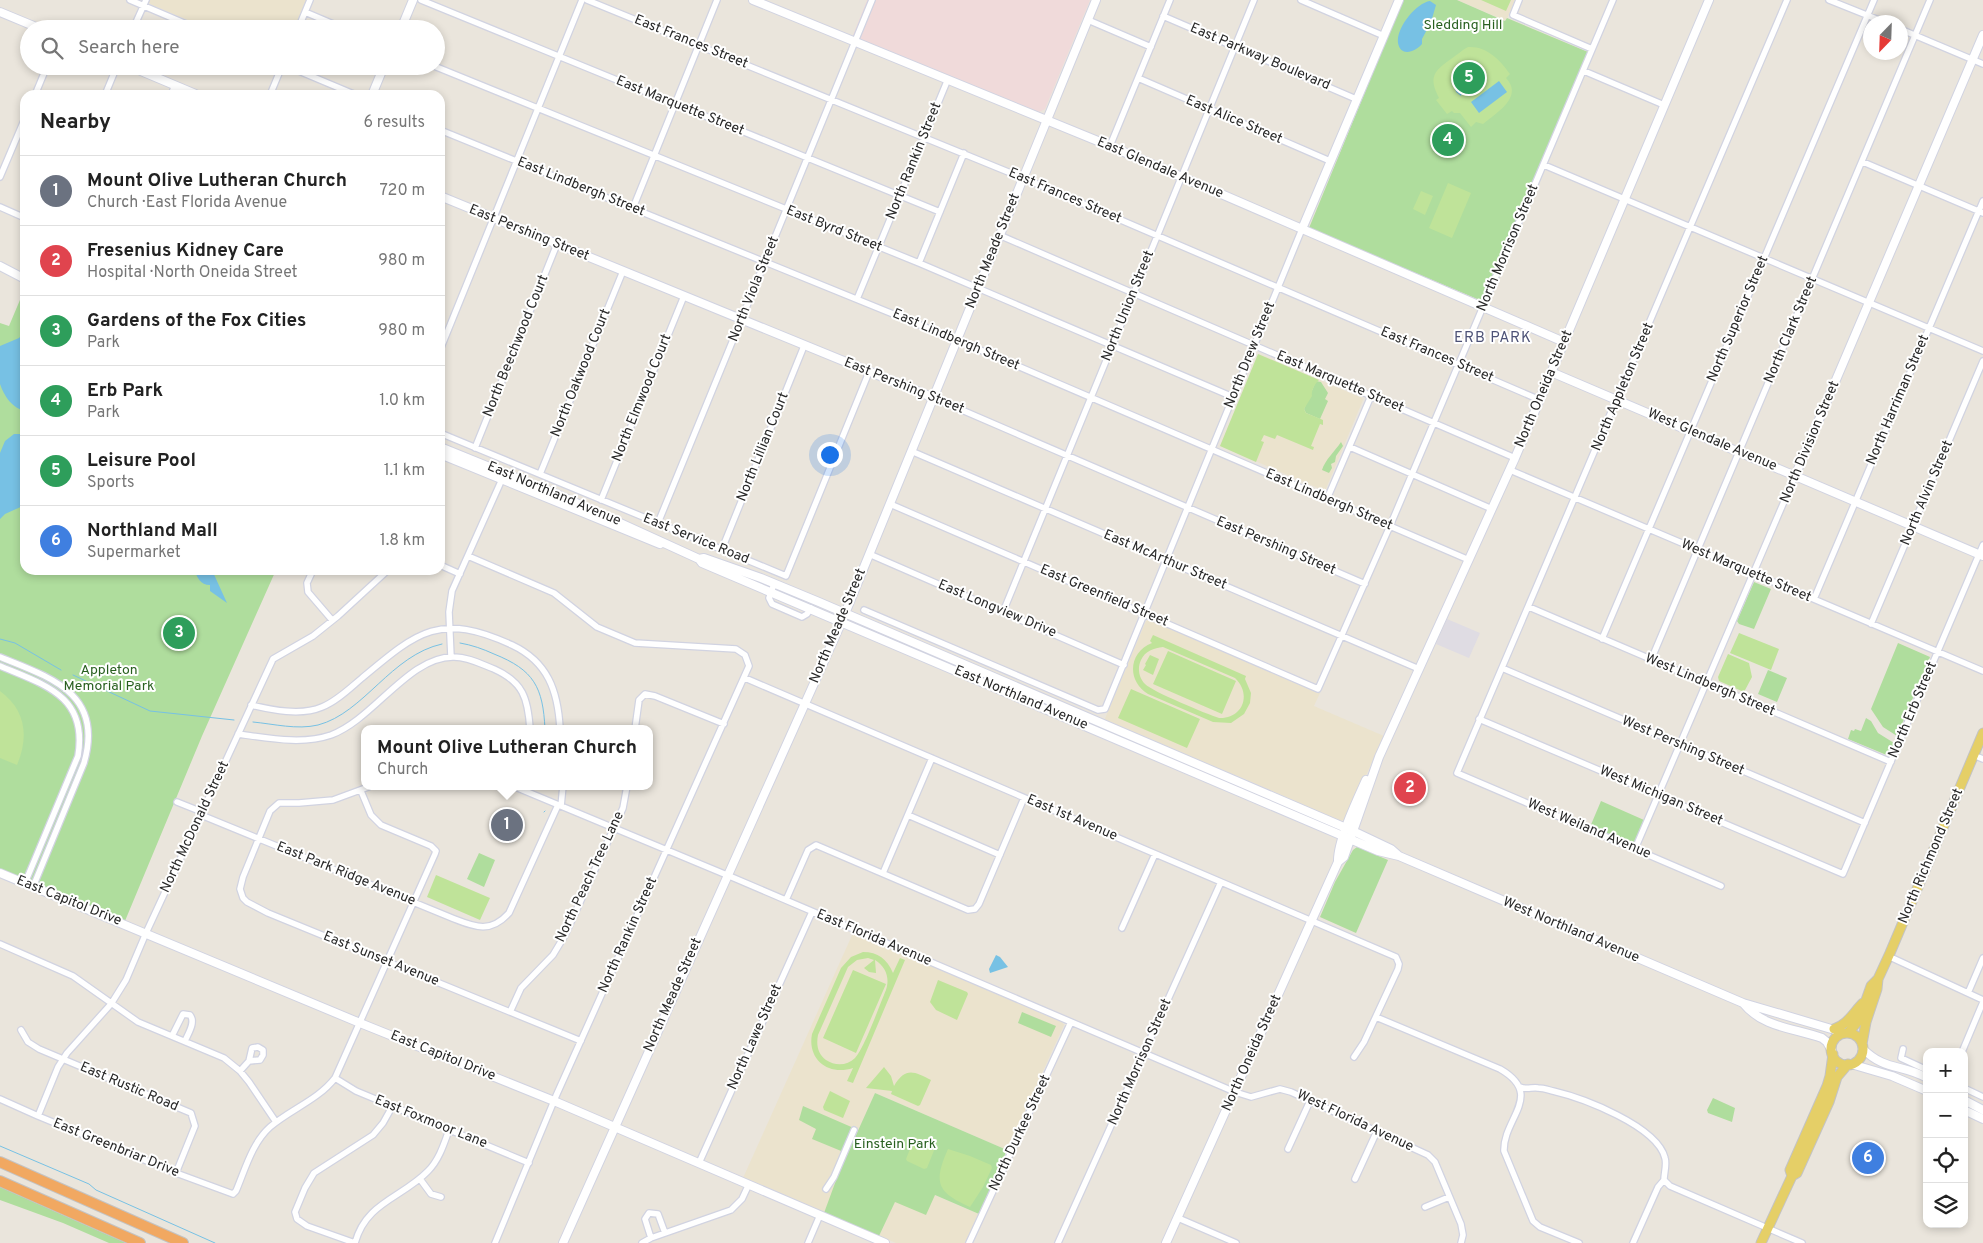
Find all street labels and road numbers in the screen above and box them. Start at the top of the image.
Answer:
street label: East Frances Street [632,11,750,73]
street label: East Parkway Boulevard [1187,20,1333,94]
street label: East Marquette Street [613,72,747,140]
street label: East Alice Street [1183,92,1285,148]
street label: North Rankin Street [883,100,945,222]
street label: East Glendale Avenue [1094,134,1226,202]
street label: East Lindbergh Street [515,154,647,220]
street label: East Frances Street [1006,164,1124,228]
street label: North Morrison Street [1473,182,1543,314]
street label: North Meade Street [962,191,1024,311]
street label: East Pershing Street [466,201,592,265]
street label: East Byrd Street [784,202,884,256]
street label: North Viola Street [725,234,783,344]
street label: North Union Street [1098,248,1158,364]
street label: North Superior Street [1704,253,1772,385]
street label: North Beechwood Court [480,272,552,420]
street label: North Clark Street [1761,274,1821,386]
street label: North Drew Street [1221,299,1279,411]
street label: North Oakwood Court [547,306,615,440]
street label: East Lindbergh Street [890,306,1022,374]
street label: North Appleton Street [1588,320,1658,454]
street label: East Frances Street [1378,323,1496,387]
street label: North Oneida Street [1512,328,1576,450]
street label: North Elmwood Court [609,332,675,464]
street label: North Harriman Street [1863,332,1933,468]
street label: East Marquette Street [1274,347,1406,417]
street label: East Pershing Street [841,354,967,418]
street label: North Division Street [1777,378,1843,506]
street label: North Lillian Court [733,390,793,504]
street label: West Glendale Avenue [1645,405,1779,475]
street label: North Alvin Street [1897,438,1957,548]
street label: East Northland Avenue [485,458,623,530]
street label: East Lindbergh Street [1263,466,1395,534]
street label: East Service Road [640,510,752,568]
street label: East Pershing Street [1214,513,1338,579]
street label: East McArthur Street [1101,526,1229,594]
street label: West Marquette Street [1678,536,1814,606]
street label: East Greenfield Street [1037,561,1171,631]
street label: North Meade Street [806,566,870,686]
street label: East Longview Drive [935,576,1059,642]
street label: West Lindbergh Street [1642,650,1778,720]
street label: North Erb Street [1885,659,1941,761]
street label: East Northland Avenue [952,662,1090,734]
street label: West Pershing Street [1619,712,1747,780]
street label: North McDonald Street [157,758,233,896]
street label: West Michigan Street [1597,762,1725,830]
street label: North Richmond Street [1895,786,1967,926]
street label: East 1st Avenue [1024,791,1120,845]
street label: West Weiland Avenue [1525,795,1653,863]
street label: North Peach Tree Lane [552,809,628,945]
street label: East Park Ridge Avenue [274,838,418,910]
street label: East Capitol Drive [14,872,124,930]
street label: North Rankin Street [595,875,661,995]
street label: West Northland Avenue [1500,893,1642,967]
street label: East Florida Avenue [814,906,934,970]
street label: East Sunset Avenue [321,928,441,990]
street label: North Meade Street [640,935,706,1055]
street label: North Lawe Street [724,982,786,1092]
street label: North Oneida Street [1219,992,1285,1114]
street label: North Morrison Street [1104,996,1176,1128]
street label: East Capitol Drive [388,1027,498,1085]
street label: East Rustic Road [77,1059,181,1115]
street label: North Durkee Street [986,1072,1054,1194]
street label: West Florida Avenue [1294,1086,1416,1156]
street label: East Foxmoor Lane [372,1092,490,1152]
street label: East Greenbriar Drive [50,1115,182,1181]

